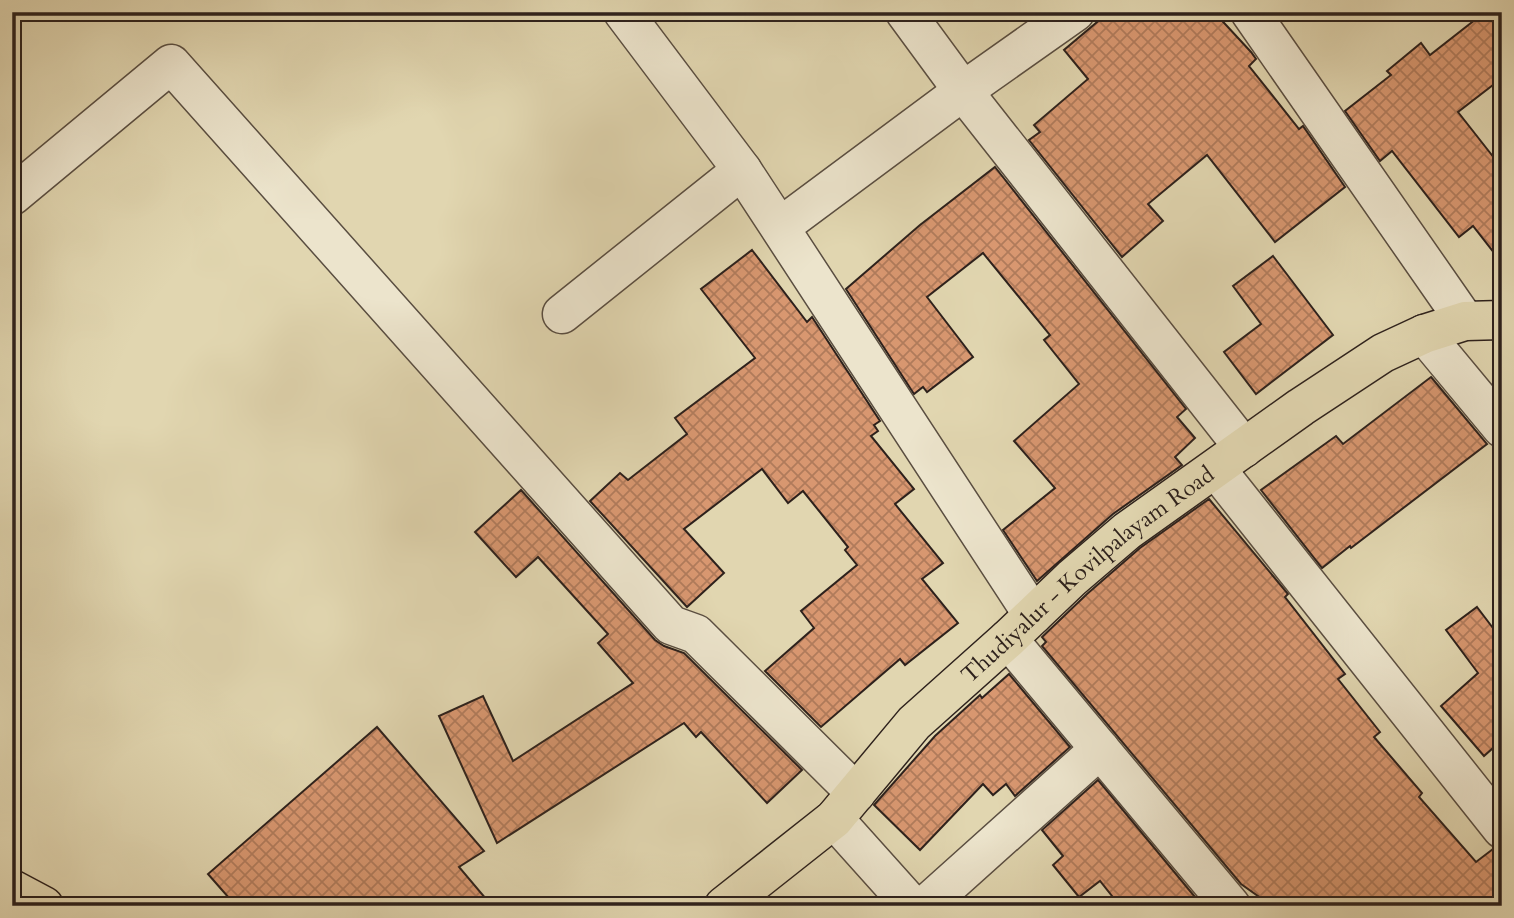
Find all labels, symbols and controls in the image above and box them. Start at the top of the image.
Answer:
street label: Thudiyalur - Kovilpalayam Road [954,458,1221,690]

